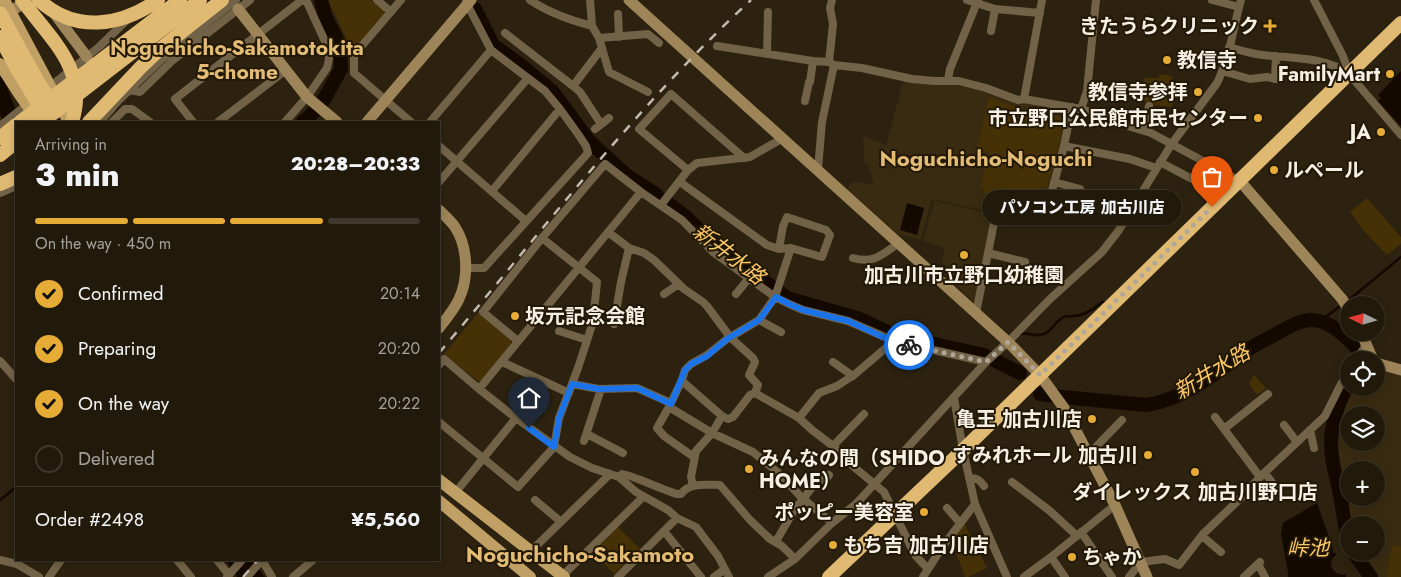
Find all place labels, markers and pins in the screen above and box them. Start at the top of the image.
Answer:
place label: きたうらクリニック [1079,12,1259,41]
marker: きたうらクリニック [1263,19,1277,33]
place label: 教信寺 [1177,46,1237,75]
marker: 教信寺 [1161,54,1173,66]
place label: FamilyMart [1278,60,1381,89]
marker: FamilyMart [1384,68,1396,80]
place label: 教信寺参拝 [1088,78,1188,107]
marker: 教信寺参拝 [1192,86,1204,98]
place label: 市立野口公民館市民センター [988,104,1248,133]
marker: 市立野口公民館市民センター [1252,112,1264,124]
place label: JA [1346,118,1371,147]
marker: JA [1375,126,1387,138]
pin [1191,156,1233,207]
place label: ルペール [1284,156,1364,185]
marker: ルペール [1268,164,1280,176]
callout: パソコン工房 加古川店 [982,190,1182,224]
marker: 加古川市立野口幼稚園 [958,249,970,261]
place label: 加古川市立野口幼稚園 [864,261,1064,290]
place label: 坂元記念会館 [525,302,645,331]
marker: 坂元記念会館 [509,310,521,322]
pin [508,377,550,428]
place label: 亀王 加古川店 [956,405,1082,434]
marker: 亀王 加古川店 [1086,413,1098,425]
place label: すみれホール 加古川 [952,441,1138,470]
place label: みんなの間（SHIDO HOME） [759,444,945,496]
marker: すみれホール 加古川 [1142,449,1154,461]
marker: みんなの間（SHIDO HOME） [743,463,755,475]
marker: ダイレックス 加古川野口店 [1189,466,1201,478]
place label: ダイレックス 加古川野口店 [1072,478,1318,507]
place label: ポッピー美容室 [774,498,914,527]
marker: ポッピー美容室 [918,506,930,518]
place label: もち吉 加古川店 [843,531,989,560]
marker: もち吉 加古川店 [827,539,839,551]
place label: ちゃか [1082,543,1142,572]
marker: ちゃか [1066,551,1078,563]

